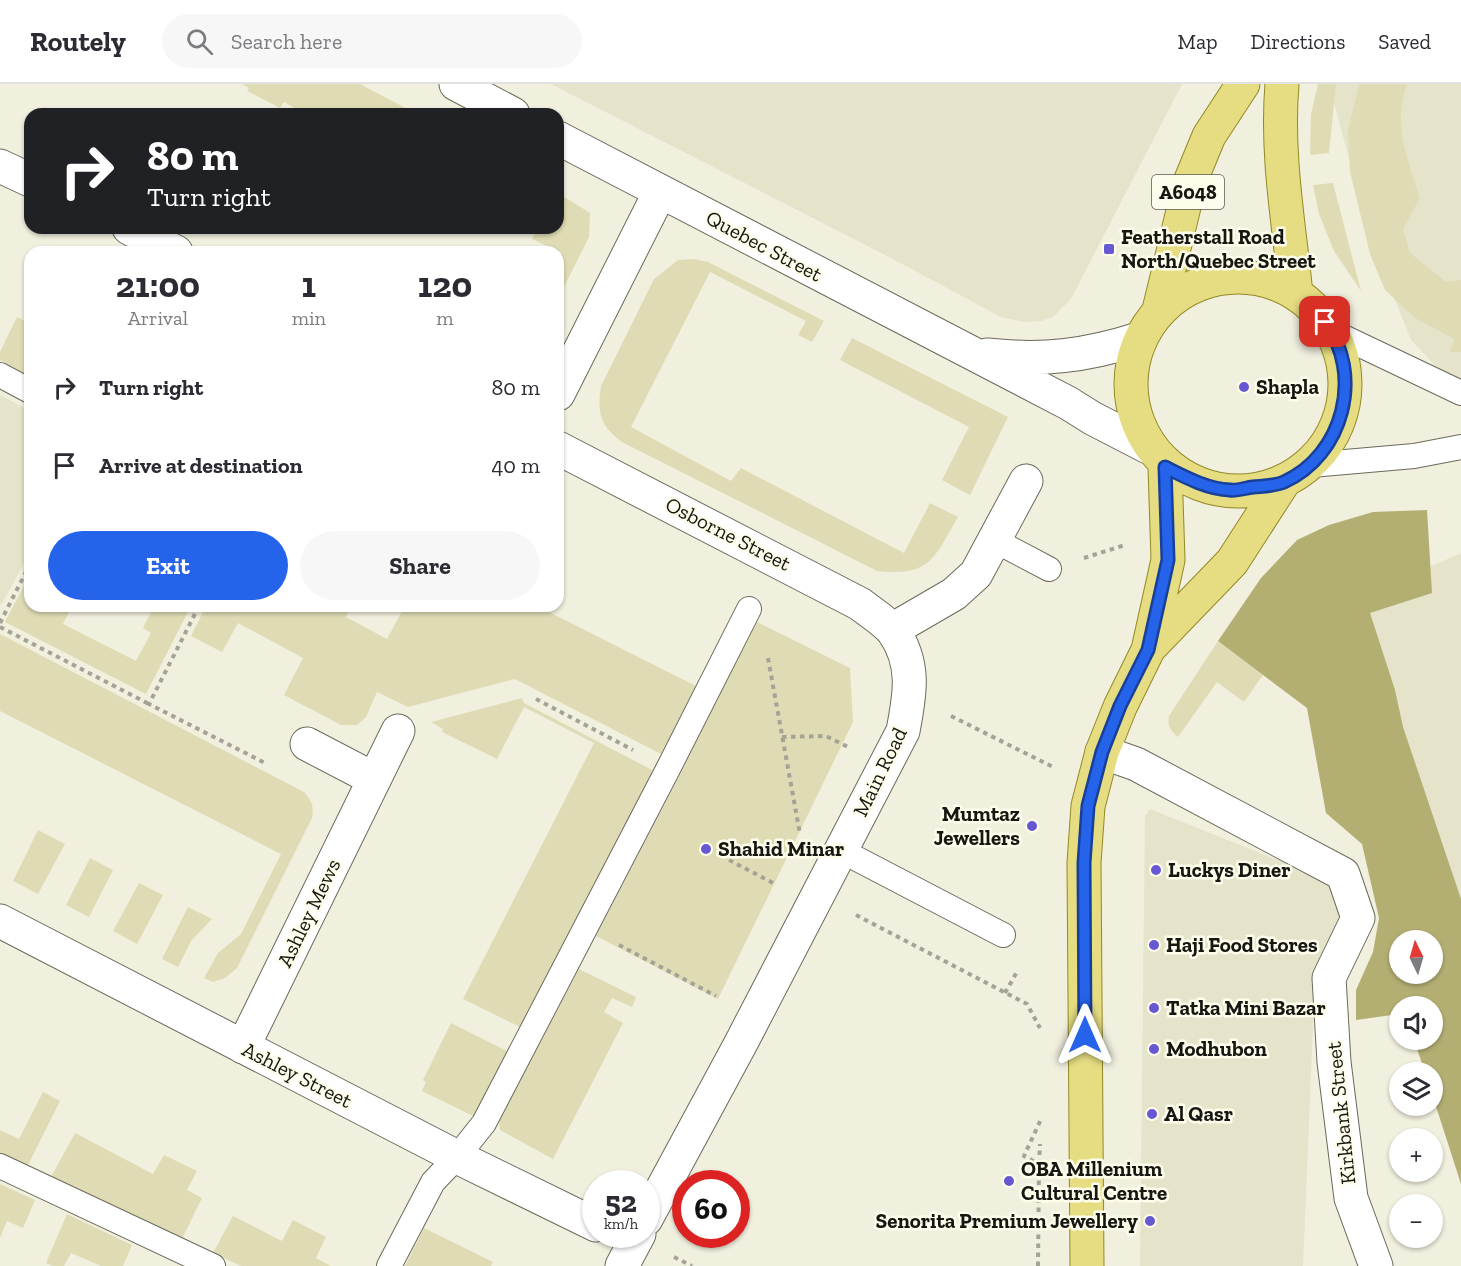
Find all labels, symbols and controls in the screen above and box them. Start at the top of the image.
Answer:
search box [162,14,582,68]
text: Routely [30,25,126,58]
icon: search [183,25,216,58]
text: Search here [231,28,342,55]
text: Map [1178,29,1218,54]
text: Directions [1251,29,1345,54]
text: Saved [1378,29,1431,54]
text: 80 m [147,130,238,181]
icon: right [48,132,126,210]
road number: A6048 [1152,175,1224,209]
text: Turn right [147,181,271,213]
street label: Quebec Street [702,204,827,287]
place label: Featherstall Road North/Quebec Street [1121,224,1316,273]
marker: Featherstall Road North/Quebec Street [1102,242,1116,256]
text: 21:00 [116,263,200,306]
text: 1 [302,263,316,306]
text: 120 [418,263,472,306]
pin [1299,296,1350,347]
icon: arrive [1308,305,1341,338]
text: Arrival [128,306,188,330]
text: min [292,306,326,330]
text: m [436,306,454,330]
icon: right [48,371,81,404]
text: Turn right [99,374,203,401]
text: 80 m [492,374,540,401]
place label: Shapla [1256,374,1319,399]
marker: Shapla [1237,380,1251,394]
icon: arrive [48,449,81,482]
text: Arrive at destination [99,452,302,479]
text: 40 m [491,452,540,479]
street label: Osborne Street [661,491,795,576]
button: Exit [48,531,288,600]
button: Share [300,531,540,600]
street label: Main Road [847,723,912,821]
place label: Mumtaz Jewellers [934,801,1020,850]
marker: Mumtaz Jewellers [1025,819,1039,833]
place label: Shahid Minar [718,836,844,861]
marker: Shahid Minar [699,842,713,856]
street label: Ashley Mews [272,855,346,971]
place label: Luckys Diner [1168,857,1291,882]
marker: Luckys Diner [1149,863,1163,877]
north arrow [1389,930,1443,984]
map controls [1389,930,1443,1248]
place label: Haji Food Stores [1166,932,1318,957]
marker: Haji Food Stores [1147,938,1161,952]
place label: Tatka Mini Bazar [1166,995,1326,1020]
button: sound [1389,996,1443,1050]
marker: Tatka Mini Bazar [1147,1001,1161,1015]
position arrow [1053,1003,1117,1067]
street label: Ashley Street [238,1036,357,1113]
place label: Modhubon [1166,1036,1267,1061]
street label: Kirkbank Street [1321,1040,1360,1186]
marker: Modhubon [1147,1042,1161,1056]
button: layers [1389,1062,1443,1116]
place label: Al Qasr [1164,1101,1233,1126]
marker: Al Qasr [1145,1107,1159,1121]
button: + [1389,1128,1443,1182]
place label: OBA Millenium Cultural Centre [1021,1156,1167,1205]
speed limit sign: 60 [672,1170,750,1248]
marker: OBA Millenium Cultural Centre [1002,1174,1016,1188]
text: 52 [605,1184,637,1220]
button: − [1389,1194,1443,1248]
place label: Senorita Premium Jewellery [876,1208,1138,1233]
marker: Senorita Premium Jewellery [1143,1214,1157,1228]
text: km/h [604,1215,638,1233]

